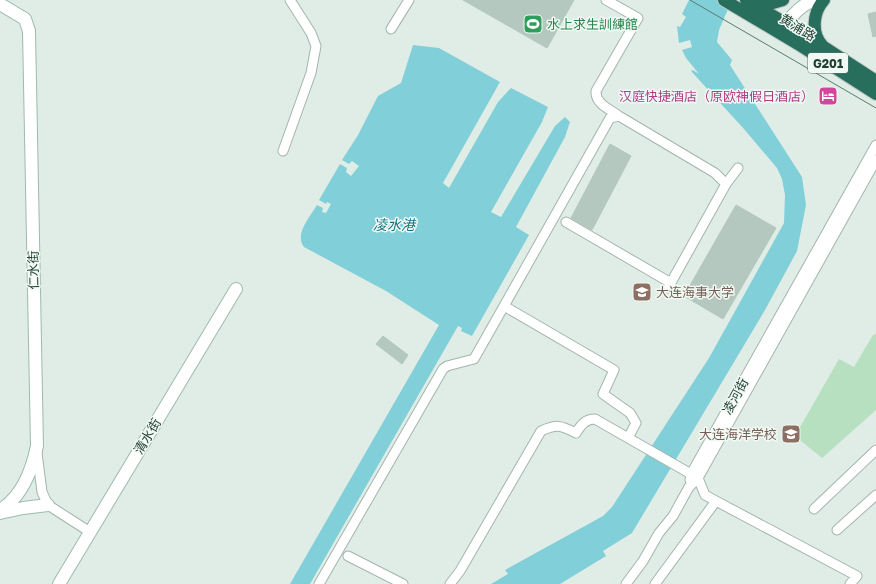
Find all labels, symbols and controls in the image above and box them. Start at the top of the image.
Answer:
street label: 黄浦路 [777,10,819,44]
sports icon: 水上求生訓練館 [522,13,544,35]
place label: 水上求生訓練館 [547,16,638,32]
road number: G201 [808,53,848,73]
hotel icon: 汉庭快捷酒店（原欧神假日酒店） [817,85,839,107]
place label: 汉庭快捷酒店（原欧神假日酒店） [619,88,814,104]
water label: 凌水港 [373,216,417,233]
street label: 仁水街 [25,250,41,290]
school or university icon: 大连海事大学 [631,281,653,303]
place label: 大连海事大学 [656,284,734,300]
street label: 凌河街 [719,375,751,417]
street label: 清水街 [130,415,164,457]
school or university icon: 大连海洋学校 [780,423,802,445]
place label: 大连海洋学校 [699,426,777,442]

